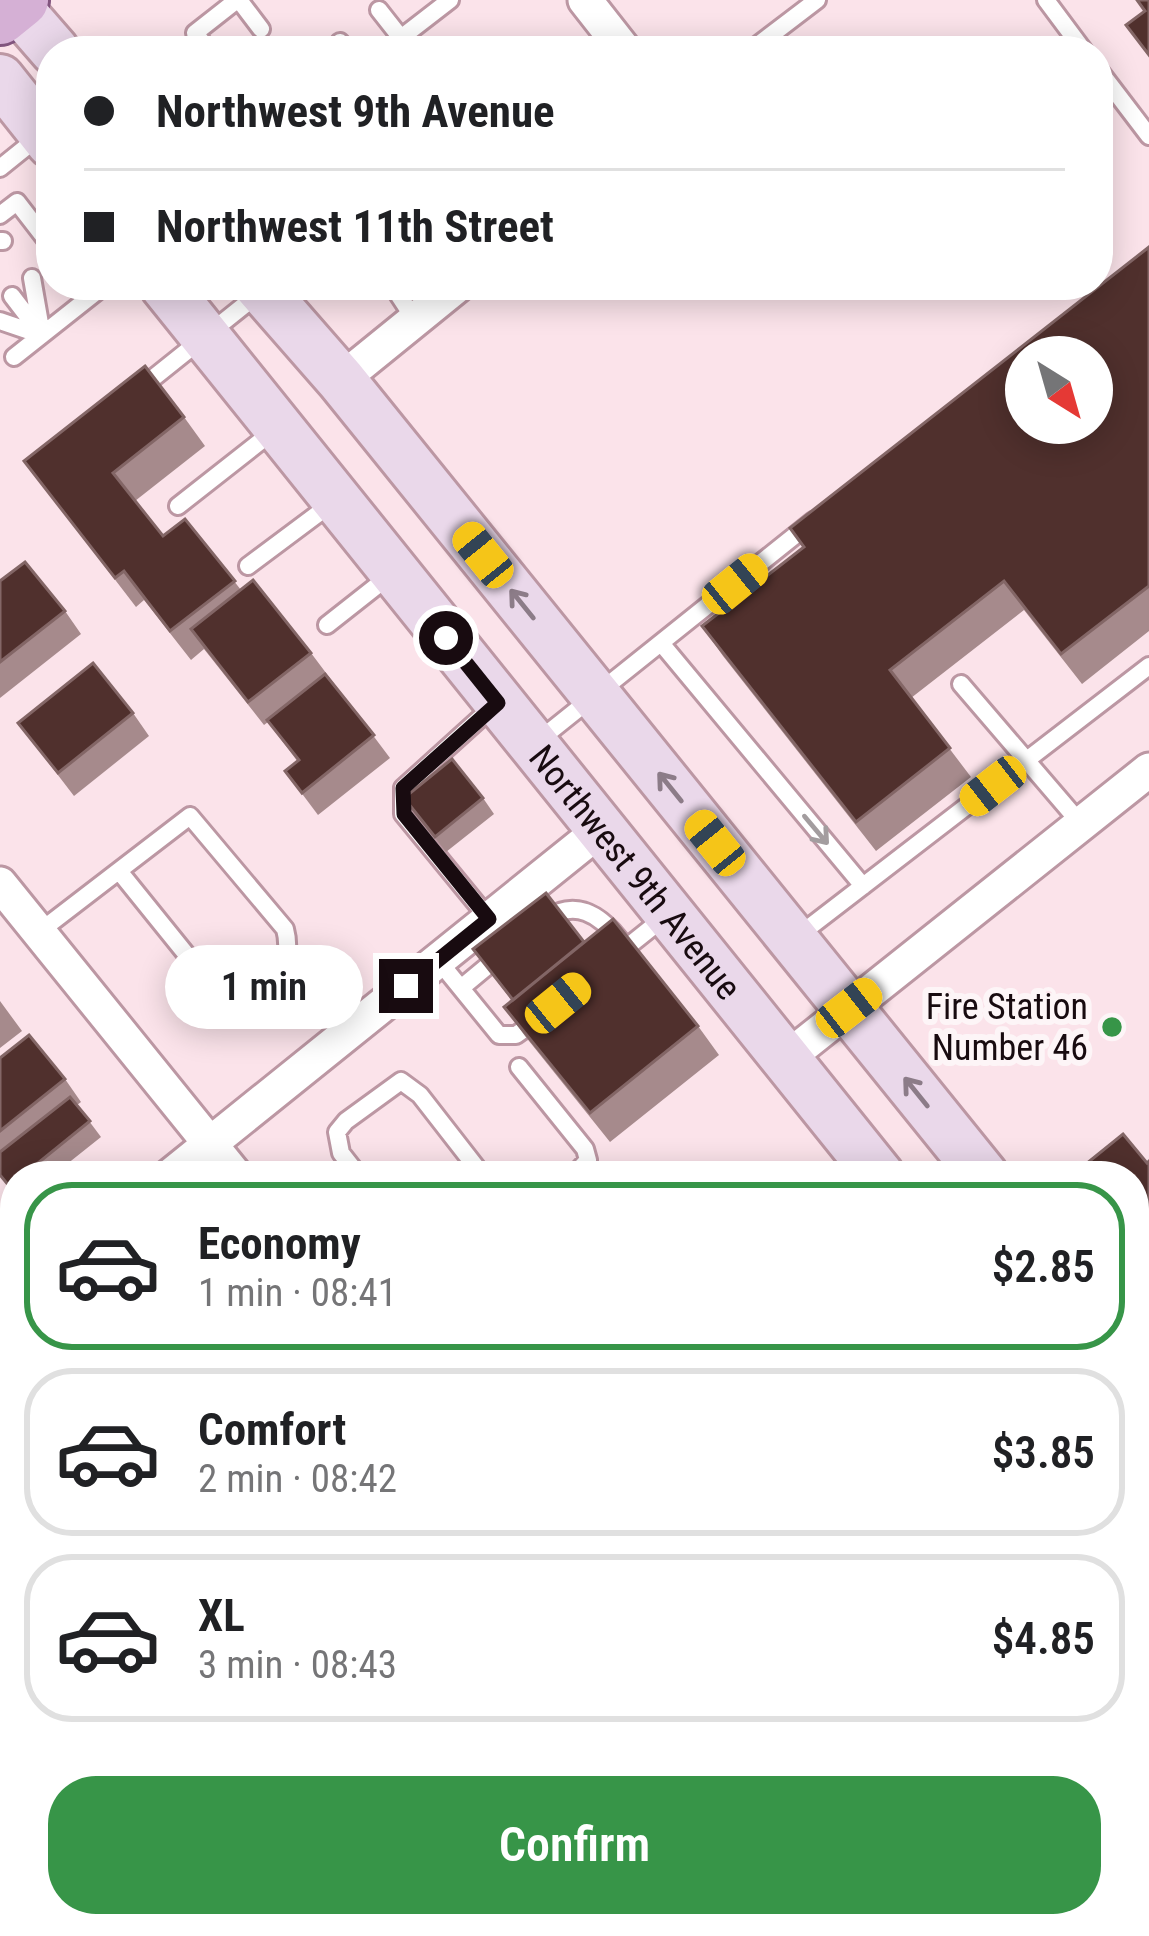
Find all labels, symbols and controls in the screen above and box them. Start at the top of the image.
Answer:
text: Northwest 9th Avenue [156,85,555,138]
text: Northwest 11th Street [156,200,554,253]
north arrow [1005,336,1113,444]
map controls [1005,336,1113,444]
car [446,516,520,594]
car [696,547,774,621]
one-way arrow [510,589,536,621]
route start [419,611,473,665]
street label: Northwest 9th Avenue [520,737,750,1008]
car [954,750,1032,822]
one-way arrow [657,771,683,803]
car [678,804,752,882]
one-way arrow [802,814,830,845]
callout: 1 min [166,944,364,1028]
route end [379,959,433,1013]
text: 1 min [221,964,307,1010]
car [519,966,597,1040]
car [810,972,888,1044]
place label: Fire Station Number 46 [926,986,1088,1069]
marker: Fire Station Number 46 [1099,1014,1125,1040]
one-way arrow [903,1077,931,1108]
icon: car [54,1212,162,1320]
text: Economy [198,1217,361,1270]
text: $2.85 [992,1240,1095,1293]
text: 1 min · 08:41 [198,1270,397,1316]
icon: car [54,1398,162,1506]
text: Comfort [198,1403,346,1456]
text: $3.85 [992,1426,1095,1479]
text: 2 min · 08:42 [198,1456,397,1502]
icon: car [54,1584,162,1692]
text: XL [198,1589,245,1642]
text: $4.85 [992,1612,1095,1665]
text: 3 min · 08:43 [198,1642,397,1688]
button: Confirm [48,1776,1101,1914]

